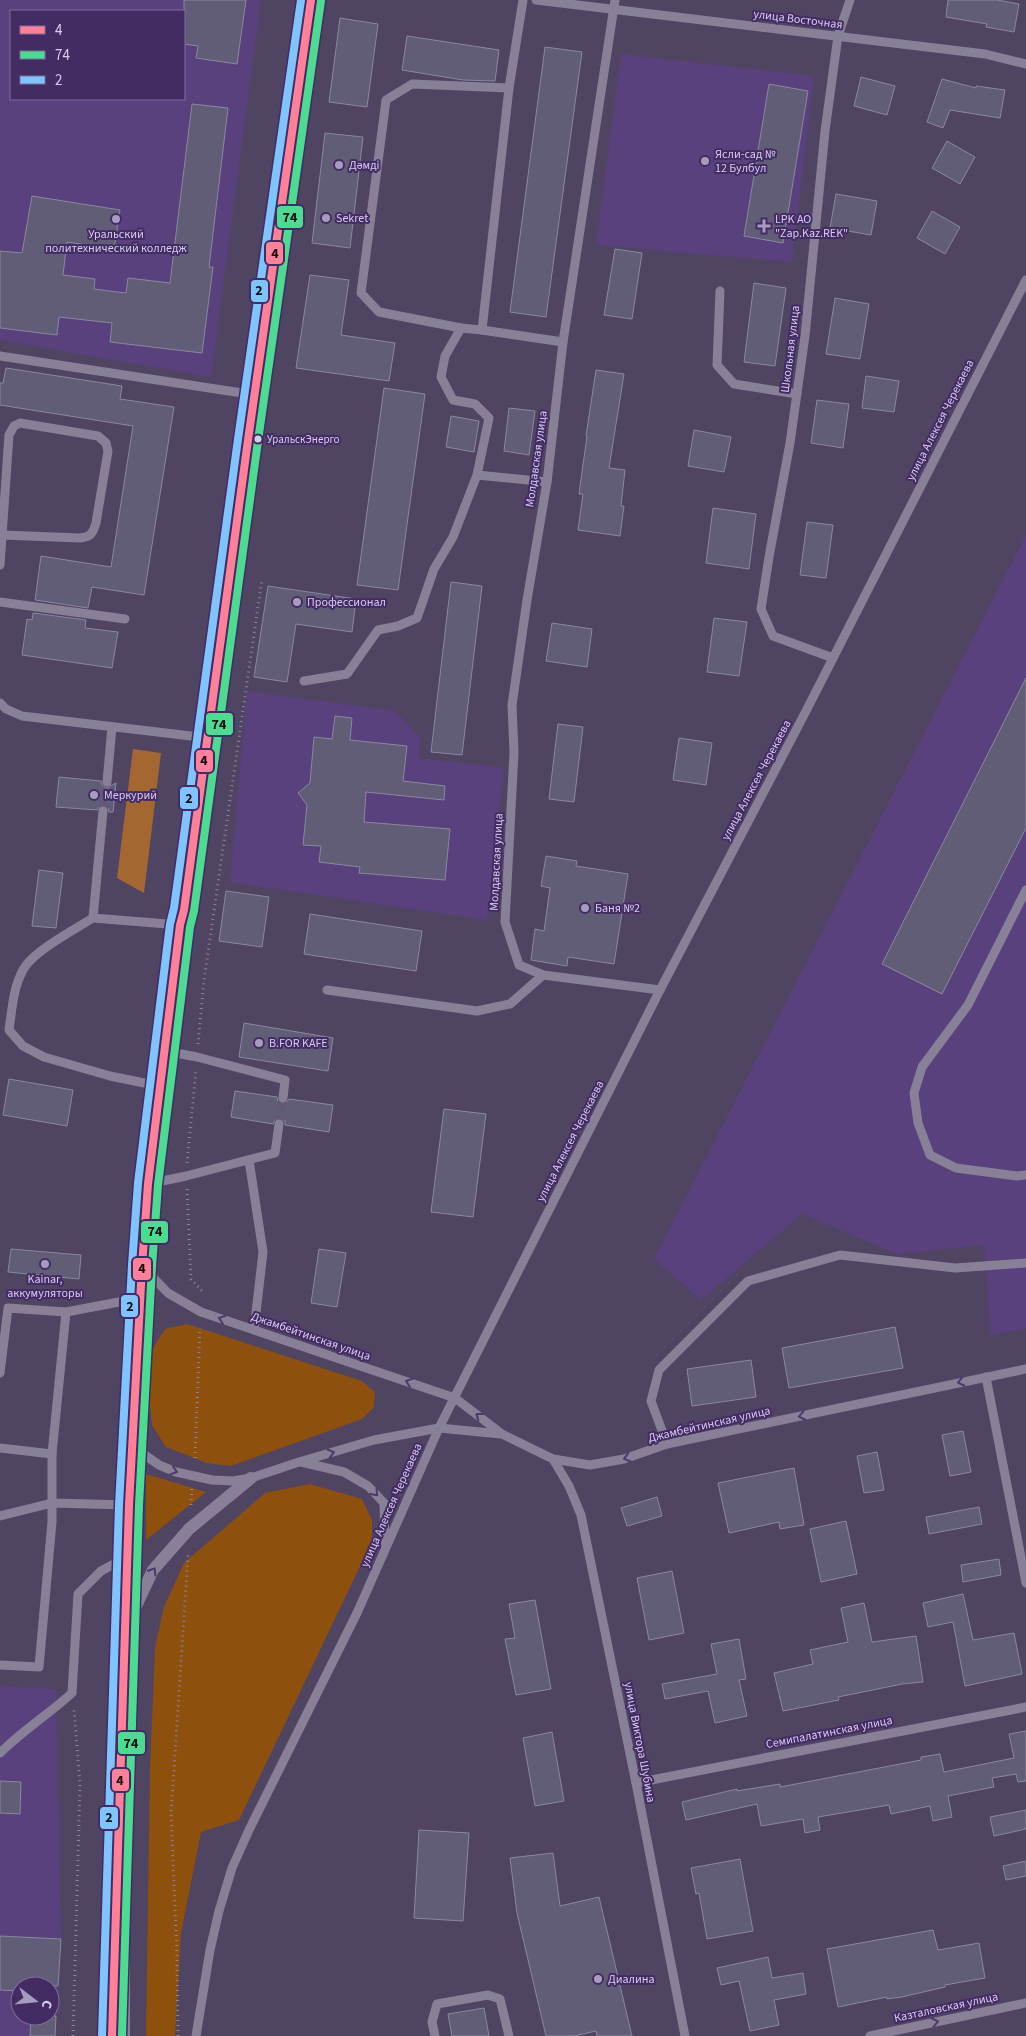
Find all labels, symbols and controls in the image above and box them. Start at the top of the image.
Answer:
street label: улица Восточная [752,6,844,33]
legend [10,10,185,100]
text: 4 [55,20,63,41]
text: 74 [55,45,70,66]
text: 2 [55,70,62,91]
place label: Ясли-сад № 12 Булбул [715,146,776,177]
marker: Ясли-сад № 12 Булбул [699,155,711,167]
place label: Дəмді [349,157,380,174]
marker: Дəмді [333,159,345,171]
line badge: 74 [276,205,304,229]
text: 74 [283,208,298,228]
place label: Sekret [336,210,368,227]
place label: LPK AO "Zap.Kaz.REK" [775,211,848,242]
marker: Sekret [320,212,332,224]
marker: Уральский политехнический колледж [110,213,122,225]
marker: LPK AO "Zap.Kaz.REK" [757,219,771,233]
place label: Уральский политехнический колледж [45,226,187,257]
line badge: 4 [265,241,284,265]
text: 4 [271,244,279,264]
line badge: 2 [250,279,269,303]
text: 2 [255,281,263,301]
street label: Школьная улица [777,304,804,394]
street label: улица Алексея Черекаева [902,357,978,484]
street label: Молдавская улица [521,410,552,509]
place label: УральскЭнерго [267,432,340,447]
marker: УральскЭнерго [253,434,263,444]
place label: Профессионал [307,594,386,611]
marker: Профессионал [291,596,303,608]
line badge: 74 [205,712,234,736]
text: 74 [212,715,227,735]
street label: улица Алексея Черекаева [717,717,795,843]
line badge: 4 [195,749,214,773]
text: 4 [200,751,208,771]
line badge: 2 [179,786,199,810]
place label: Меркурий [104,787,157,804]
marker: Меркурий [88,789,100,801]
text: 2 [185,789,193,809]
street label: Молдавская улица [485,813,508,911]
place label: Баня №2 [595,900,640,917]
marker: Баня №2 [579,902,591,914]
place label: B.FOR KAFE [269,1035,328,1052]
marker: B.FOR KAFE [253,1037,265,1049]
street label: улица Алексея Черекаева [532,1078,608,1205]
line badge: 74 [140,1220,169,1244]
text: 74 [148,1222,163,1242]
line badge: 4 [132,1257,152,1281]
marker: Kainar, аккумуляторы [39,1258,51,1270]
text: 4 [138,1259,146,1279]
place label: Kainar, аккумуляторы [7,1271,83,1302]
line badge: 2 [120,1294,139,1318]
text: 2 [126,1297,134,1317]
street label: Джамбейтинская улица [249,1308,373,1365]
one-way arrow [218,1315,227,1325]
one-way arrow [957,1376,966,1387]
one-way arrow [405,1378,414,1388]
street label: Джамбейтинская улица [646,1402,772,1447]
one-way arrow [798,1410,806,1420]
one-way arrow [475,1413,485,1422]
street label: улица Алексея Черекаева [356,1440,426,1570]
one-way arrow [326,1448,335,1458]
one-way arrow [624,1452,632,1462]
one-way arrow [169,1465,178,1475]
one-way arrow [369,1487,378,1496]
one-way arrow [147,1568,157,1577]
street label: улица Виктора Шубина [619,1680,660,1804]
street label: Семипалатинская улица [764,1712,894,1753]
line badge: 74 [117,1731,146,1755]
text: 74 [124,1734,139,1754]
line badge: 4 [111,1768,130,1792]
text: 4 [116,1771,124,1791]
line badge: 2 [99,1806,119,1830]
text: 2 [105,1808,113,1828]
place label: Диалина [608,1971,655,1988]
marker: Диалина [592,1973,604,1985]
north arrow [10,1976,60,2026]
street label: Казталовская улица [893,1988,1000,2027]
text: С [36,1998,57,2011]
one-way arrow [931,2018,940,2028]

